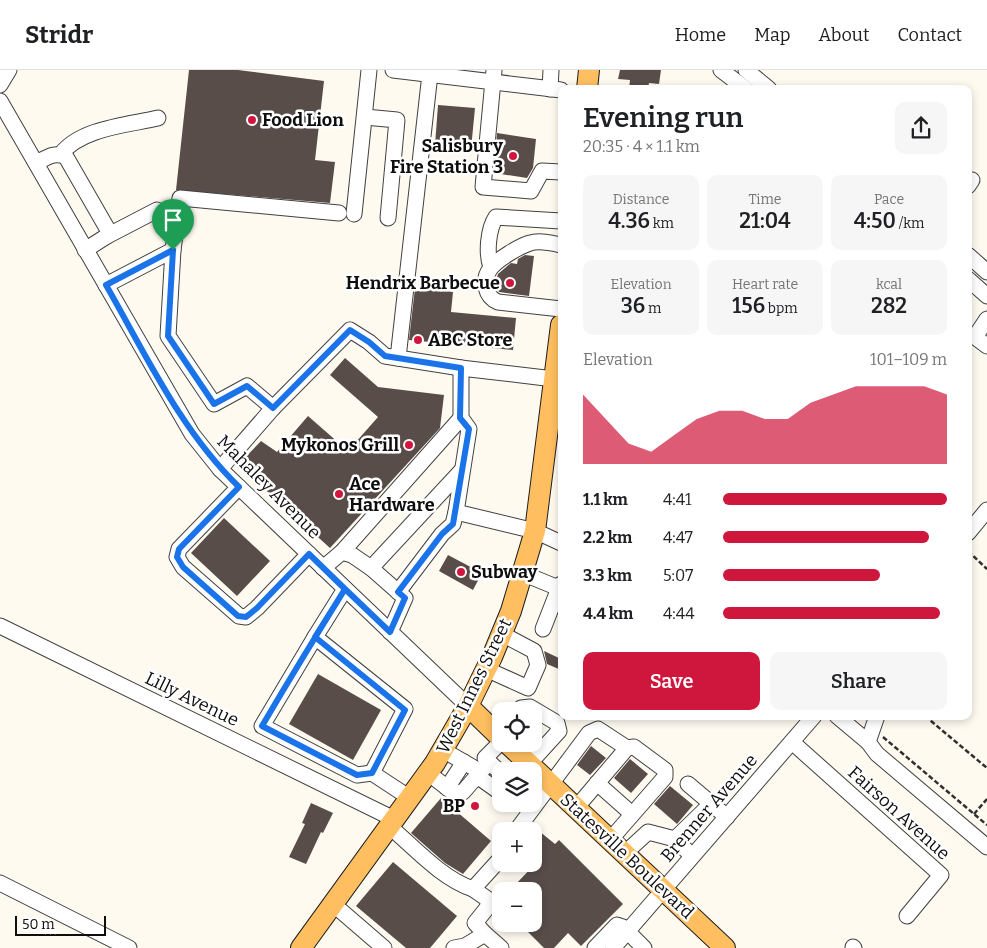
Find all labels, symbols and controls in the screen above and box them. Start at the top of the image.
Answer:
text: Stridr [25,21,93,49]
text: Home [675,24,726,46]
text: Map [754,24,790,46]
text: About [818,24,869,46]
text: Contact [897,24,962,46]
text: Evening run [583,101,743,134]
button: share [895,102,947,154]
place label: Food Lion [262,109,344,131]
marker: Food Lion [246,114,258,126]
place label: Salisbury Fire Station 3 [390,135,504,178]
text: 20:35 · 4 × 1.1 km [583,137,700,156]
marker: Salisbury Fire Station 3 [507,150,519,162]
text: Distance [613,191,669,208]
text: Time [748,191,782,208]
text: Pace [874,191,904,208]
pin [152,199,194,250]
icon: arrive [159,206,187,234]
text: 4.36 [608,208,650,234]
text: 21:04 [739,208,791,234]
text: 4:50 [854,208,896,234]
text: km [650,215,674,232]
text: /km [896,215,924,232]
place label: Hendrix Barbecue [346,272,500,294]
text: Elevation [610,276,672,293]
text: Heart rate [732,276,798,293]
text: kcal [876,276,902,293]
marker: Hendrix Barbecue [504,277,516,289]
text: 36 [621,293,645,319]
text: 156 [732,293,765,319]
text: 282 [871,293,907,319]
text: m [645,300,661,317]
text: bpm [765,300,798,317]
place label: ABC Store [428,329,513,351]
marker: ABC Store [412,334,424,346]
text: Elevation [583,350,653,369]
text: 101–109 m [870,350,947,369]
street label: Mahaley Avenue [213,431,325,543]
place label: Mykonos Grill [281,434,399,456]
marker: Mykonos Grill [403,439,415,451]
place label: Ace Hardware [349,473,435,516]
marker: Ace Hardware [333,488,345,500]
text: 1.1 km [583,490,628,509]
text: 4:41 [663,490,692,509]
text: 2.2 km [583,528,632,547]
text: 4:47 [663,528,693,547]
place label: Subway [471,561,539,583]
marker: Subway [455,566,467,578]
text: 3.3 km [583,566,632,585]
text: 5:07 [663,566,693,585]
text: 4.4 km [583,604,633,623]
text: 4:44 [663,604,695,623]
street label: West Innes Street [432,614,516,757]
button: Save [583,652,760,710]
button: Share [770,652,947,710]
street label: Lilly Avenue [142,667,242,731]
map controls [492,702,542,932]
button: locate [492,702,542,752]
street label: Brenner Avenue [656,749,762,867]
street label: Fairson Avenue [843,761,955,865]
button: layers [492,762,542,812]
street label: Statesville Boulevard [556,788,699,924]
place label: BP [443,795,465,817]
marker: BP [469,800,481,812]
button: + [492,822,542,872]
button: − [492,882,542,932]
scale bar [15,913,106,936]
text: 50 m [22,916,55,933]

